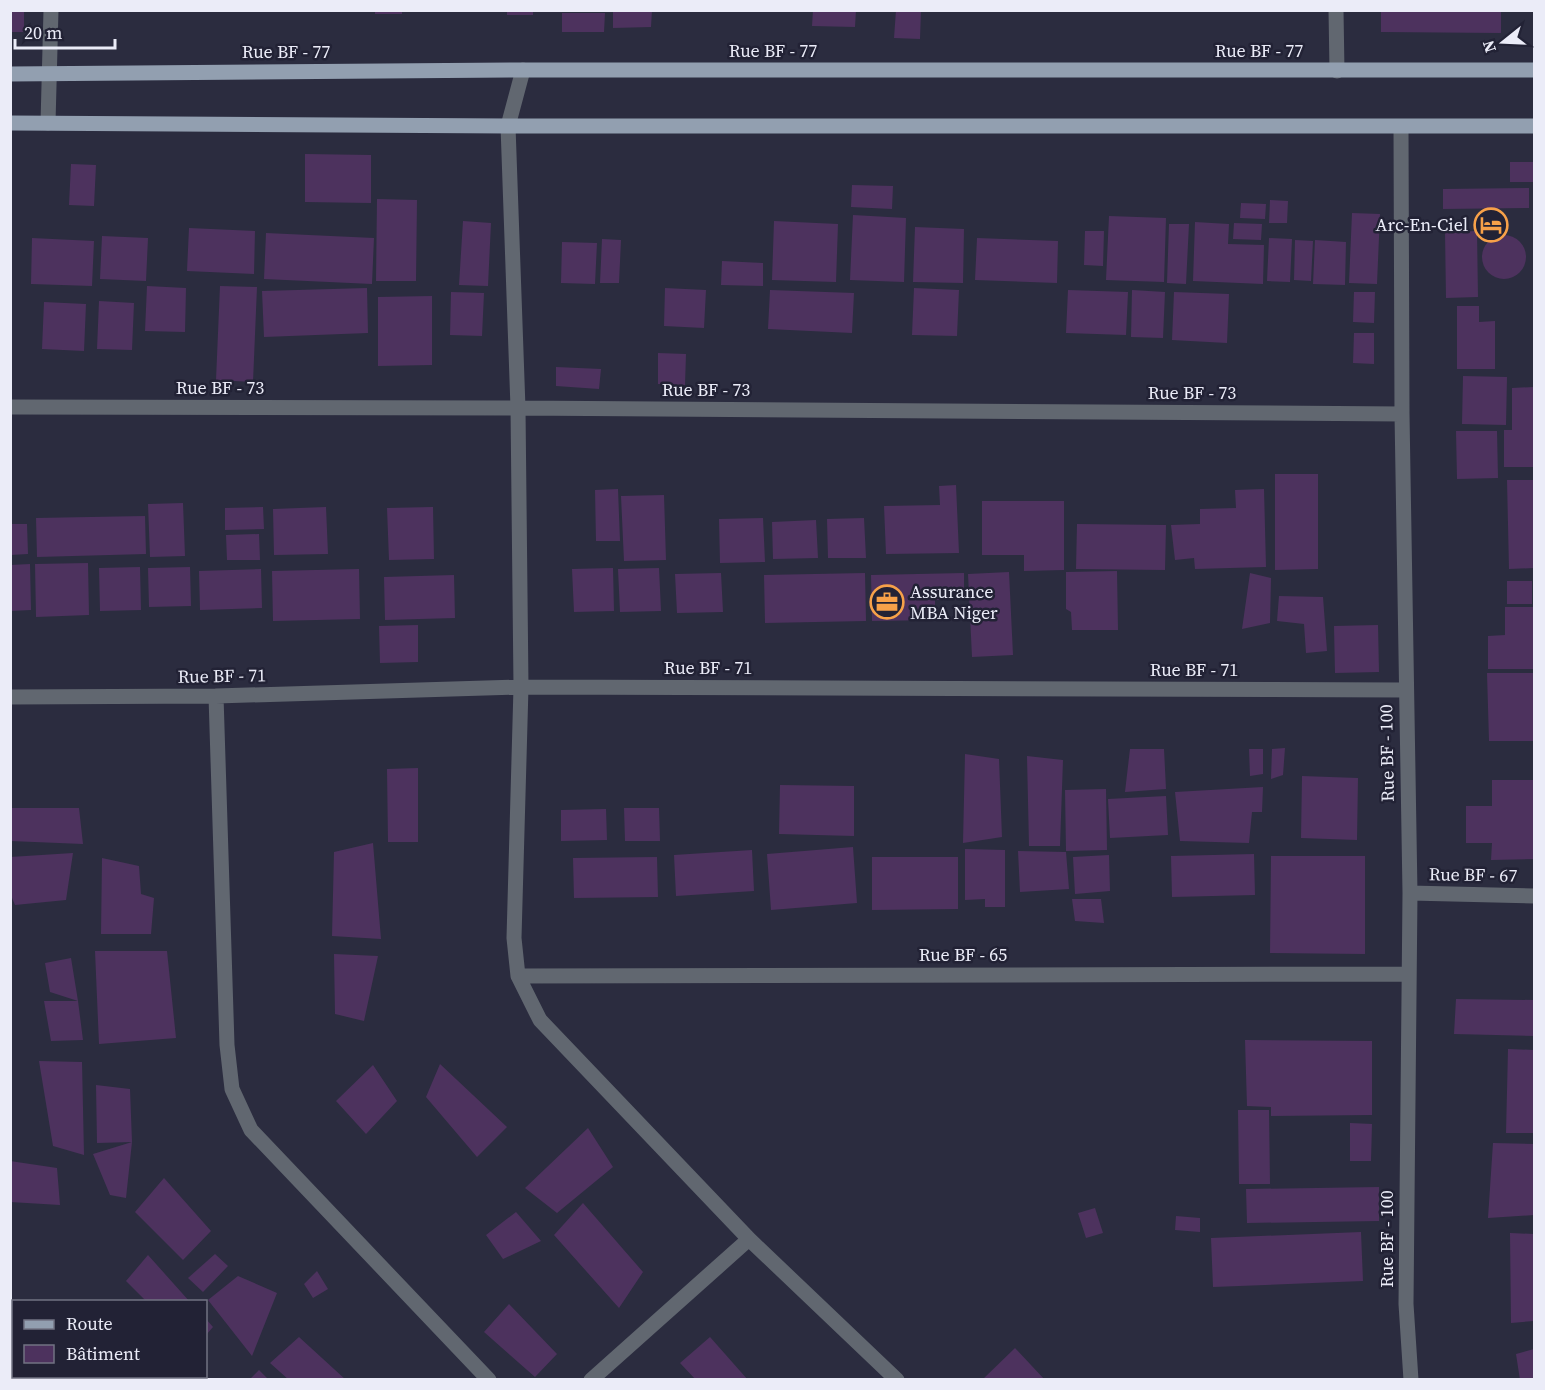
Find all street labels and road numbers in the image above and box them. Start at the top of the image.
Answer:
street label: Rue BF - 77 [729,38,817,63]
street label: Rue BF - 77 [1215,38,1303,63]
street label: Rue BF - 77 [242,39,330,64]
street label: Rue BF - 73 [176,375,264,400]
street label: Rue BF - 73 [662,377,750,402]
street label: Rue BF - 73 [1148,380,1236,405]
street label: Rue BF - 71 [664,655,752,680]
street label: Rue BF - 71 [1150,657,1238,682]
street label: Rue BF - 71 [178,662,266,689]
street label: Rue BF - 100 [1373,704,1400,802]
street label: Rue BF - 67 [1429,861,1517,888]
street label: Rue BF - 65 [919,942,1007,967]
street label: Rue BF - 100 [1374,1190,1399,1288]

